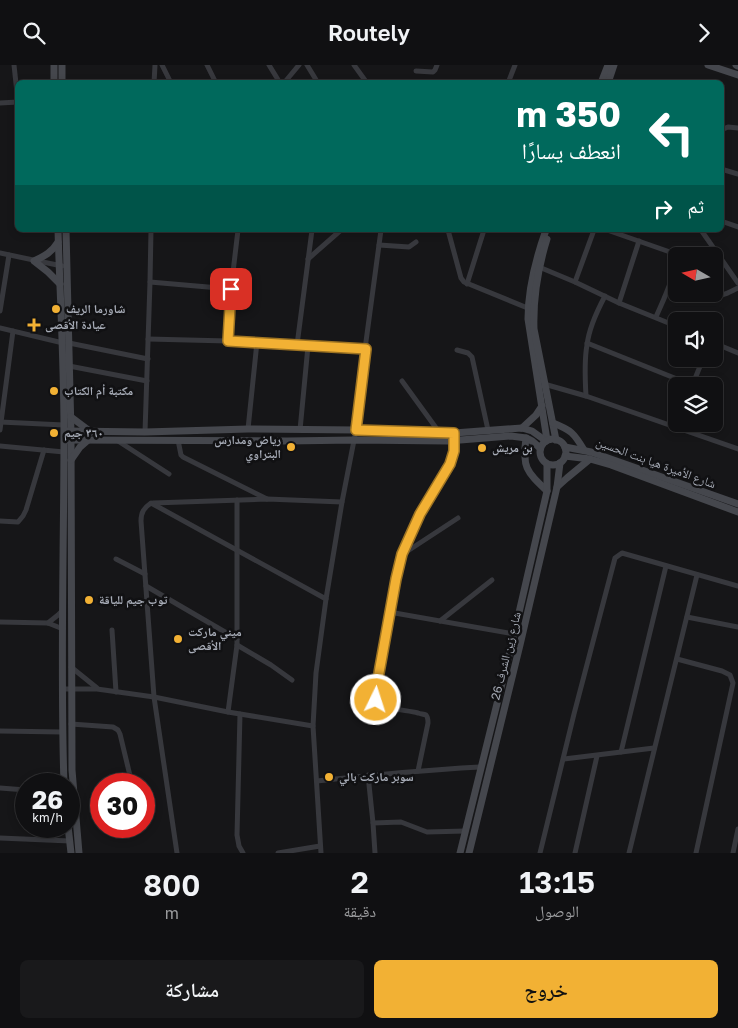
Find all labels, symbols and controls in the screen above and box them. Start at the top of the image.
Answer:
icon: search [20,19,48,47]
text: Routely [328,19,410,46]
icon: forward [690,19,718,47]
text: 350 m [516,93,621,135]
icon: left [639,100,704,165]
text: انعطف يسارًا [522,137,621,164]
text: ثم [687,194,704,217]
icon: right [649,195,677,223]
north arrow [668,247,722,303]
map controls [668,247,723,432]
pin [210,268,252,310]
icon: arrive [217,275,245,303]
place label: شاورما الريف [66,301,125,316]
marker: شاورما الريف [50,303,62,315]
button: sound [668,312,723,367]
place label: عيادة الأقصى [45,317,106,333]
marker: عيادة الأقصى [27,318,41,332]
button: layers [668,377,723,432]
place label: مكتبة أم الكتاب [64,383,134,399]
marker: مكتبة أم الكتاب [48,385,60,397]
place label: ٣٦٠ جيم [64,425,103,441]
marker: ٣٦٠ جيم [48,427,60,439]
place label: رياض ومدارس البتراوي [214,432,281,464]
street label: شارع الأميرة هيا بنت الحسين [594,434,718,492]
place label: بن مريش [492,440,533,456]
marker: رياض ومدارس البتراوي [285,441,297,453]
marker: بن مريش [476,442,488,454]
place label: توب جيم للياقة [99,592,168,608]
marker: توب جيم للياقة [83,594,95,606]
street label: شارع زين الشرف 26 [487,610,525,702]
place label: ميني ماركت الأقصى [188,624,242,654]
marker: ميني ماركت الأقصى [172,633,184,645]
position arrow [349,673,401,725]
place label: سوبر ماركت بالي [339,769,414,787]
marker: سوبر ماركت بالي [323,771,335,783]
speed limit sign: 30 [90,773,155,838]
text: 26 [32,784,63,815]
text: km/h [32,810,63,825]
text: 2 [351,864,369,900]
text: 13:15 [519,864,595,900]
text: 800 [143,867,200,903]
text: دقيقة [344,901,376,921]
text: الوصول [535,901,579,921]
text: m [165,903,179,923]
button: مشاركة [20,960,364,1018]
button: خروج [374,960,718,1018]

